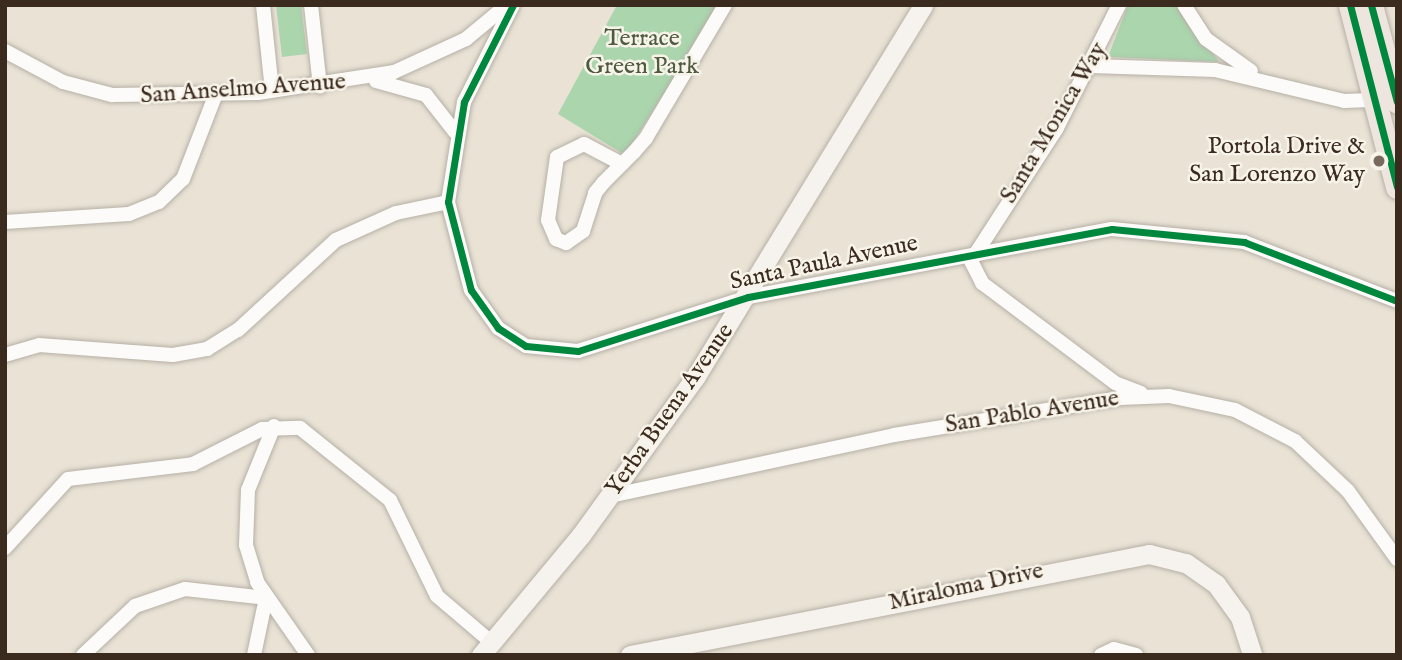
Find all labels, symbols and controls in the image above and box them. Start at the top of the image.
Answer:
park label: Terrace Green Park [585,25,699,81]
street label: Santa Monica Way [995,37,1113,209]
street label: San Anselmo Avenue [139,67,347,111]
place label: Portola Drive & San Lorenzo Way [1189,133,1365,189]
marker: Portola Drive & San Lorenzo Way [1371,153,1387,169]
street label: Santa Paula Avenue [727,229,921,297]
street label: Yerba Buena Avenue [600,318,740,502]
street label: San Pablo Avenue [943,384,1121,440]
street label: Miraloma Drive [886,557,1046,617]

